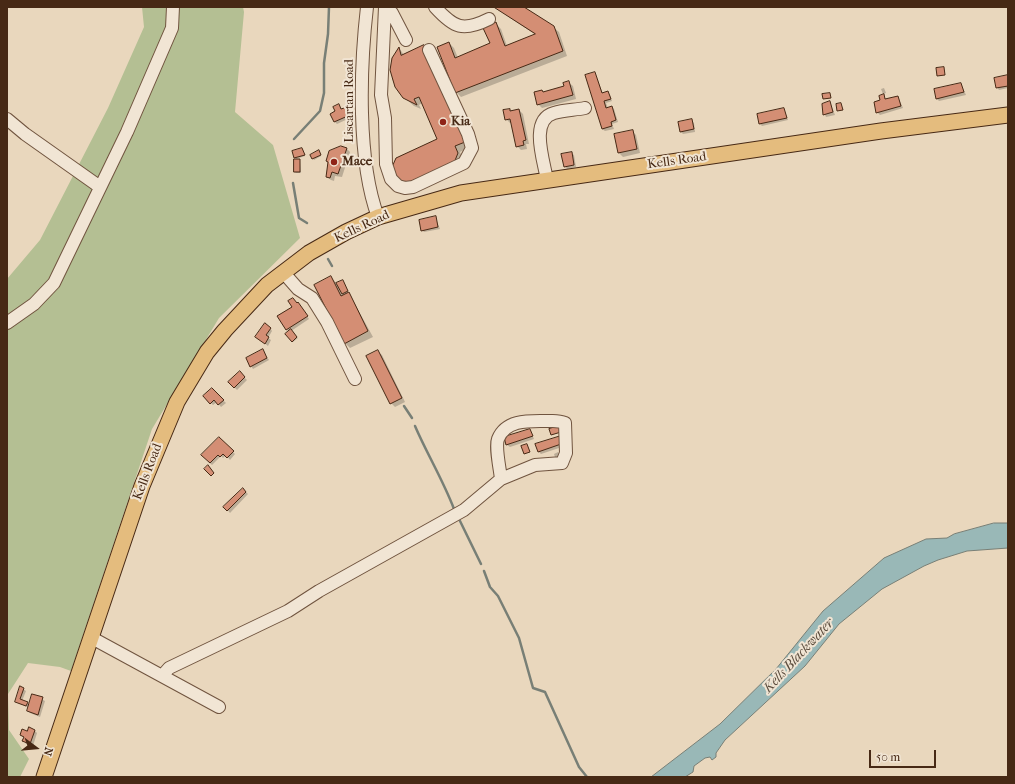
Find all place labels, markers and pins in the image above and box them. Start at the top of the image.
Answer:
place label: Kia [451,114,470,130]
marker: Kia [438,117,448,127]
place label: Mace [342,154,372,170]
marker: Mace [329,157,339,167]

